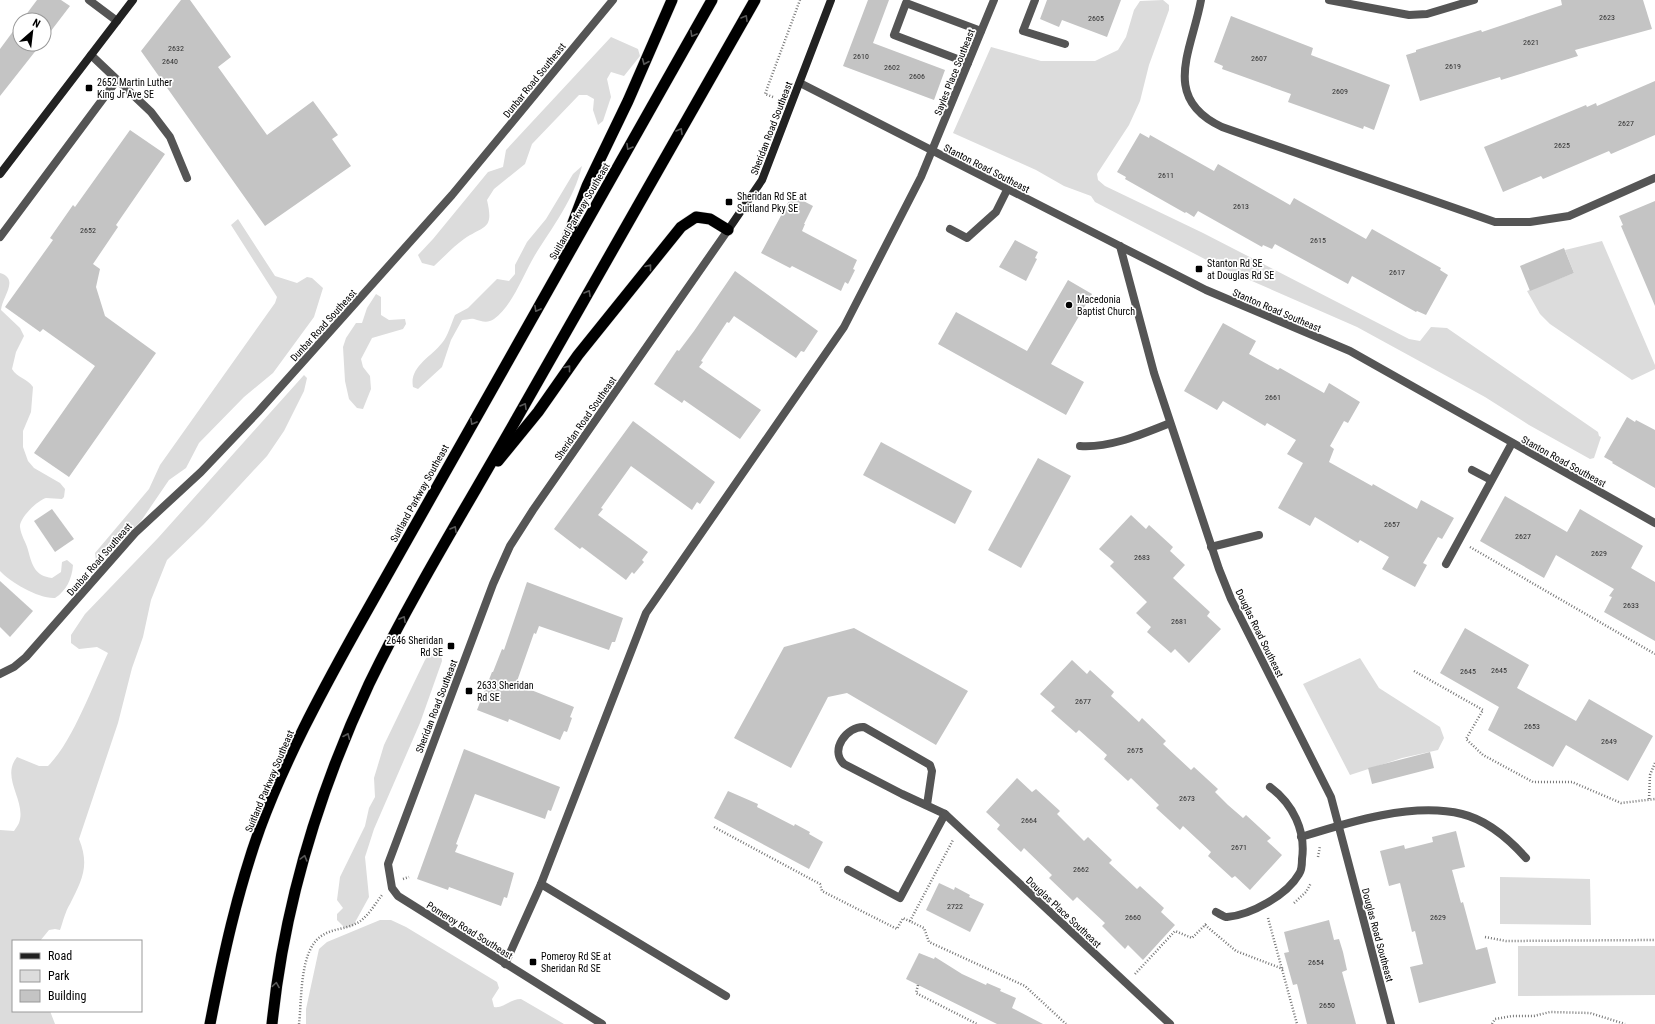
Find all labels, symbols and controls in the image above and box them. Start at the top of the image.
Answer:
north arrow [12,12,52,52]
house number: 2623 [1599,13,1615,22]
house number: 2605 [1088,14,1104,23]
one-way arrow [740,15,747,23]
text: N [30,16,43,31]
street label: Sayles Place Southeast [932,27,977,117]
one-way arrow [691,30,698,37]
house number: 2621 [1523,38,1539,47]
street label: Dunbar Road Southeast [501,41,568,120]
house number: 2632 [168,44,184,53]
house number: 2610 [853,52,869,61]
house number: 2607 [1251,54,1267,63]
house number: 2640 [162,57,178,66]
one-way arrow [642,58,650,65]
house number: 2619 [1445,62,1461,71]
house number: 2602 [884,63,900,72]
house number: 2606 [909,72,925,81]
place label: 2652 Martin Luther King Jr Ave SE [97,77,172,100]
street label: Sheridan Road Southeast [749,80,794,176]
marker: 2652 Martin Luther King Jr Ave SE [84,83,94,93]
house number: 2609 [1332,87,1348,96]
house number: 2627 [1618,119,1634,128]
one-way arrow [676,128,683,135]
house number: 2625 [1554,141,1570,150]
street label: Stanton Road Southeast [942,142,1032,195]
one-way arrow [627,143,634,150]
street label: Suitland Parkway Southeast [547,161,612,262]
house number: 2611 [1158,171,1174,180]
place label: Sheridan Rd SE at Suitland Pky SE [737,191,807,214]
marker: Sheridan Rd SE at Suitland Pky SE [724,197,734,207]
house number: 2613 [1233,202,1249,211]
house number: 2652 [80,226,96,235]
house number: 2615 [1310,236,1326,245]
place label: Stanton Rd SE at Douglas Rd SE [1207,258,1274,281]
marker: Stanton Rd SE at Douglas Rd SE [1194,264,1204,274]
one-way arrow [645,265,652,272]
house number: 2617 [1389,268,1405,277]
street label: Dunbar Road Southeast [288,287,358,363]
street label: Stanton Road Southeast [1231,287,1323,334]
one-way arrow [584,290,591,297]
place label: Macedonia Baptist Church [1077,294,1135,317]
marker: Macedonia Baptist Church [1064,300,1074,310]
one-way arrow [534,304,541,312]
one-way arrow [563,365,570,372]
street label: Sheridan Road Southeast [552,375,618,462]
house number: 2661 [1265,393,1281,402]
one-way arrow [519,403,526,410]
one-way arrow [470,418,478,425]
street label: Stanton Road Southeast [1520,434,1608,489]
street label: Suitland Parkway Southeast [388,443,451,544]
house number: 2657 [1384,520,1400,529]
street label: Dunbar Road Southeast [65,521,134,598]
one-way arrow [450,525,457,533]
house number: 2627 [1515,532,1531,541]
house number: 2629 [1591,549,1607,558]
house number: 2683 [1134,553,1150,562]
street label: Douglas Road Southeast [1233,587,1286,679]
house number: 2633 [1623,601,1639,610]
one-way arrow [399,616,406,623]
house number: 2681 [1171,617,1187,626]
place label: 2646 Sheridan Rd SE [386,635,443,658]
marker: 2646 Sheridan Rd SE [446,641,456,651]
street label: Sheridan Road Southeast [414,658,459,754]
house number: 2645 [1491,666,1507,675]
house number: 2645 [1460,667,1476,676]
place label: 2633 Sheridan Rd SE [477,680,534,703]
marker: 2633 Sheridan Rd SE [464,686,474,696]
house number: 2677 [1075,697,1091,706]
house number: 2653 [1524,722,1540,731]
street label: Suitland Parkway Southeast [243,728,296,834]
one-way arrow [342,732,350,740]
house number: 2649 [1601,737,1617,746]
house number: 2675 [1127,746,1143,755]
house number: 2673 [1179,794,1195,803]
house number: 2664 [1021,816,1037,825]
house number: 2671 [1231,843,1247,852]
one-way arrow [299,855,308,862]
house number: 2662 [1073,865,1089,874]
street label: Douglas Place Southeast [1024,875,1103,950]
street label: Douglas Road Southeast [1360,887,1395,983]
street label: Pomeroy Road Southeast [425,899,515,961]
house number: 2722 [947,902,963,911]
house number: 2660 [1125,913,1141,922]
house number: 2629 [1430,913,1446,922]
legend [12,940,142,1012]
text: Road [48,949,72,963]
place label: Pomeroy Rd SE at Sheridan Rd SE [541,951,611,974]
marker: Pomeroy Rd SE at Sheridan Rd SE [528,957,538,967]
house number: 2654 [1308,958,1324,967]
text: Park [48,969,70,983]
one-way arrow [272,982,280,988]
text: Building [48,989,86,1003]
house number: 2650 [1319,1001,1335,1010]

